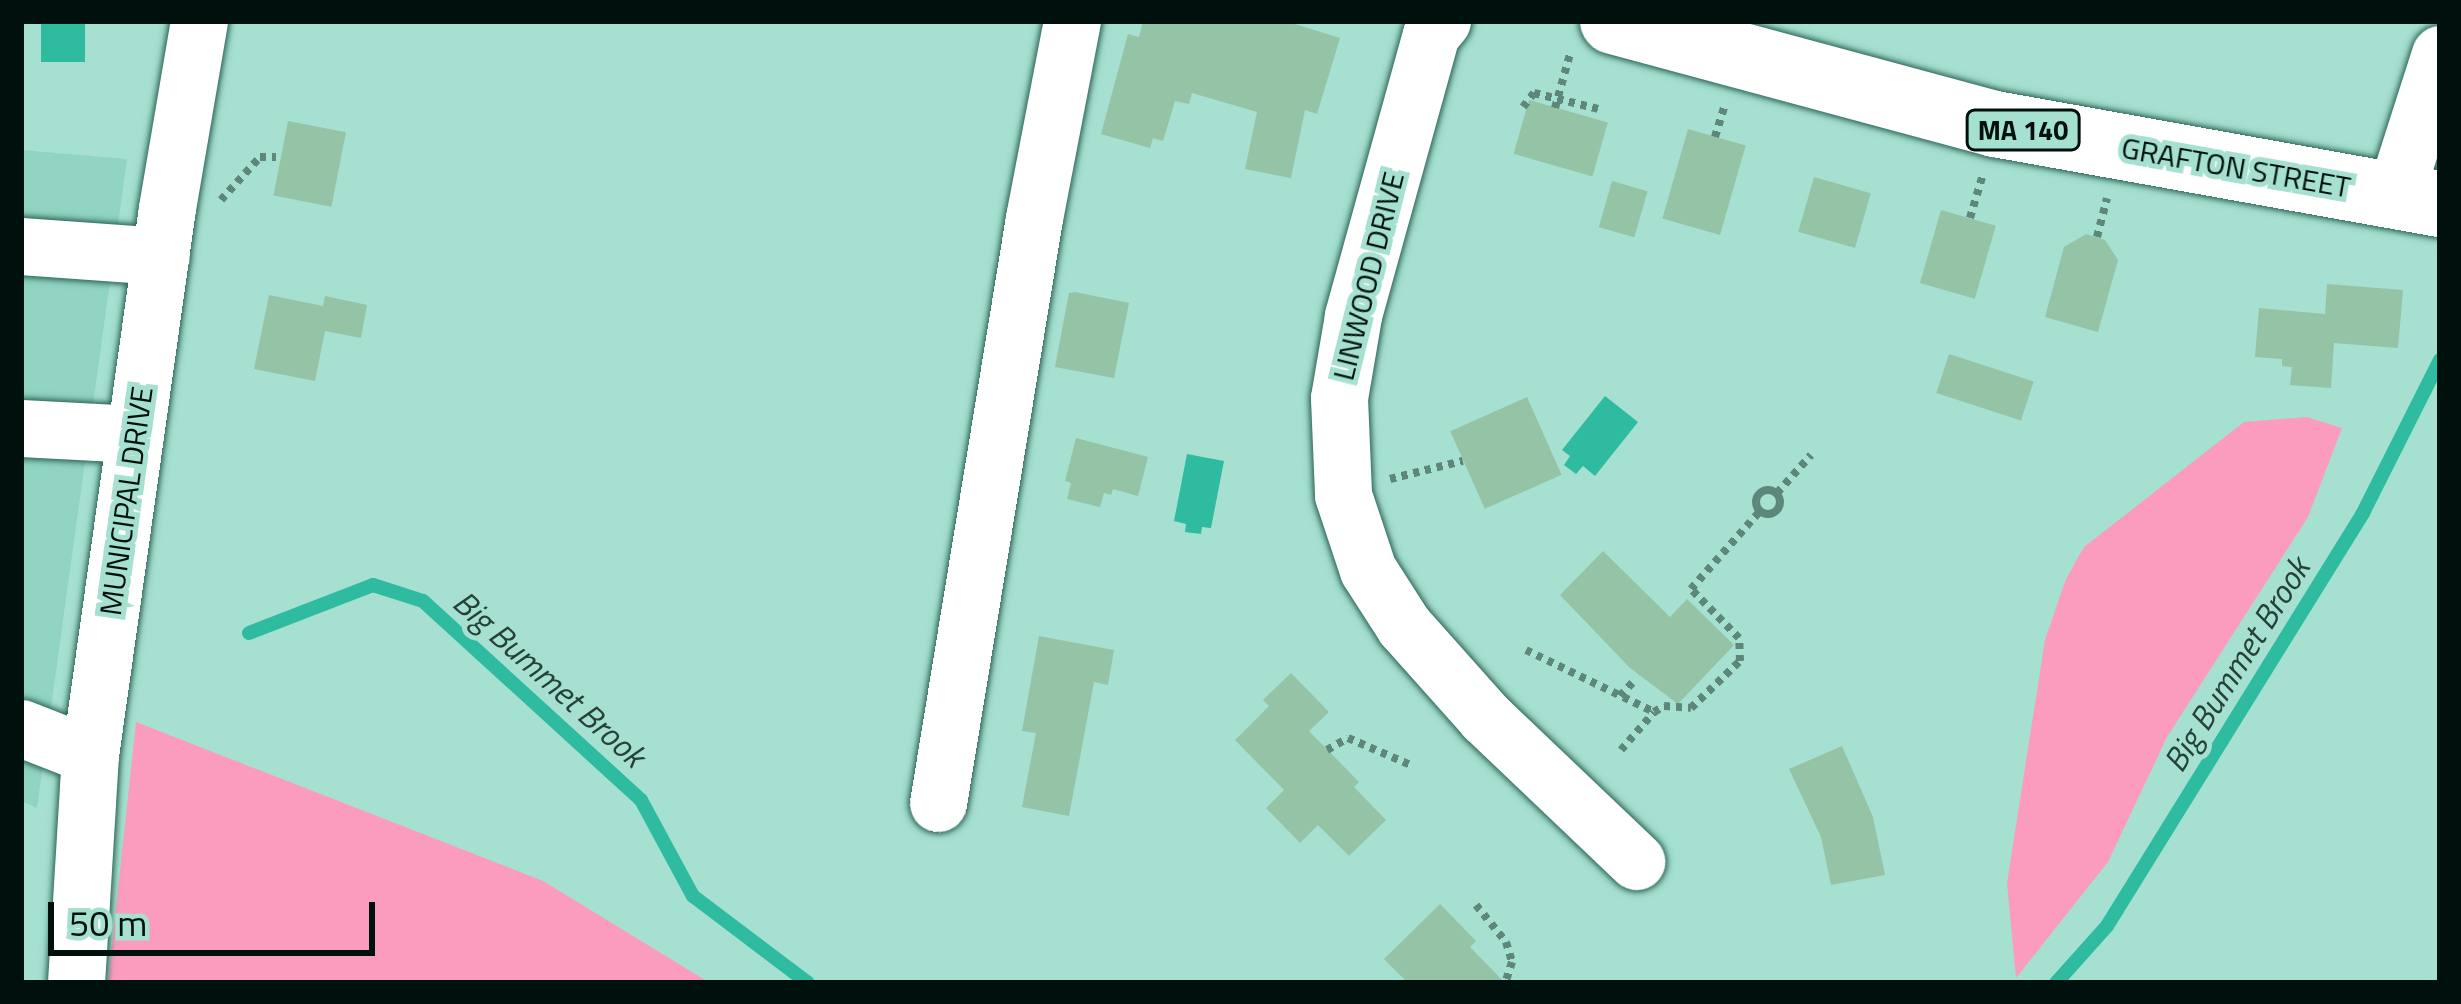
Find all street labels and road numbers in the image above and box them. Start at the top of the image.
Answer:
road number: MA 140 [1963,109,2083,151]
street label: GRAFTON STREET [2119,129,2353,205]
street label: LINWOOD DRIVE [1325,168,1411,384]
street label: MUNICIPAL DRIVE [92,384,160,618]

